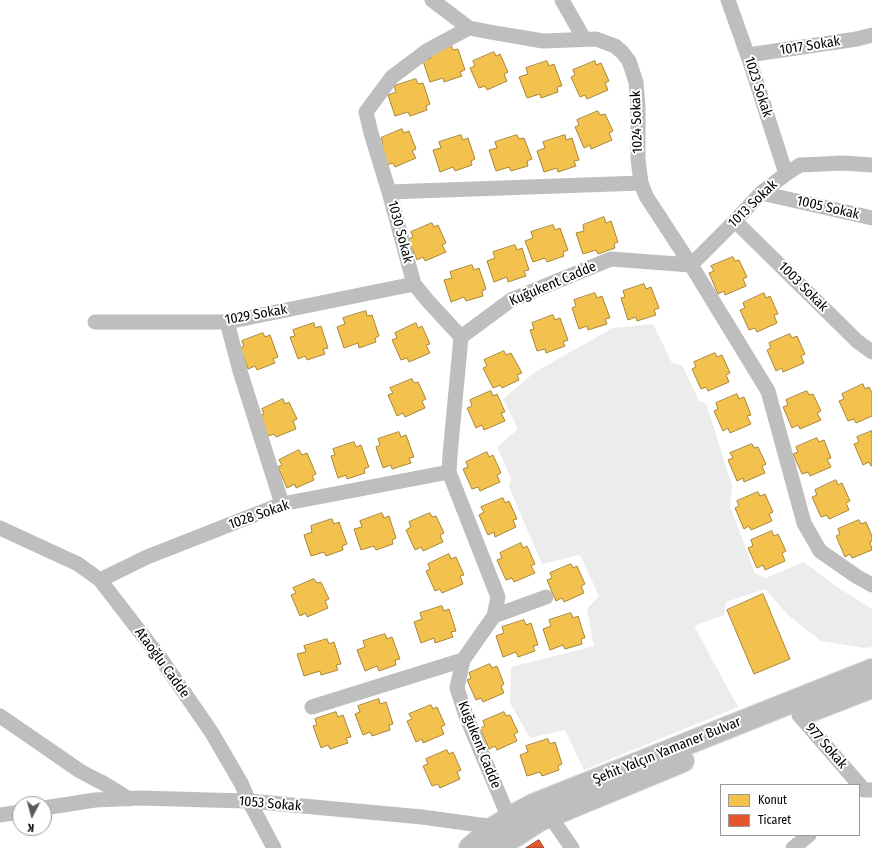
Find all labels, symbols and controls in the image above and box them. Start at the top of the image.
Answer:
street label: 1017 Sokak [779,33,841,59]
street label: 1023 Sokak [740,55,776,119]
street label: 1024 Sokak [628,90,646,154]
street label: 1013 Sokak [725,177,781,231]
street label: 1005 Sokak [795,193,861,223]
street label: 1030 Sokak [384,199,416,265]
street label: Kuğukent Cadde [507,258,599,310]
street label: 1003 Sokak [775,259,831,315]
street label: 1029 Sokak [224,301,288,329]
street label: 1028 Sokak [226,497,292,533]
street label: Ataoğlu Cadde [131,625,193,701]
street label: Kuğukent Cadde [454,699,504,791]
street label: Şehit Yalçın Yamaner Bulvar [591,714,743,788]
street label: 977 Sokak [802,720,850,772]
legend [720,784,860,836]
street label: 1053 Sokak [238,793,302,815]
text: Konut [758,793,787,807]
north arrow [12,796,52,836]
text: Ticaret [758,813,791,827]
text: K [27,821,35,834]

